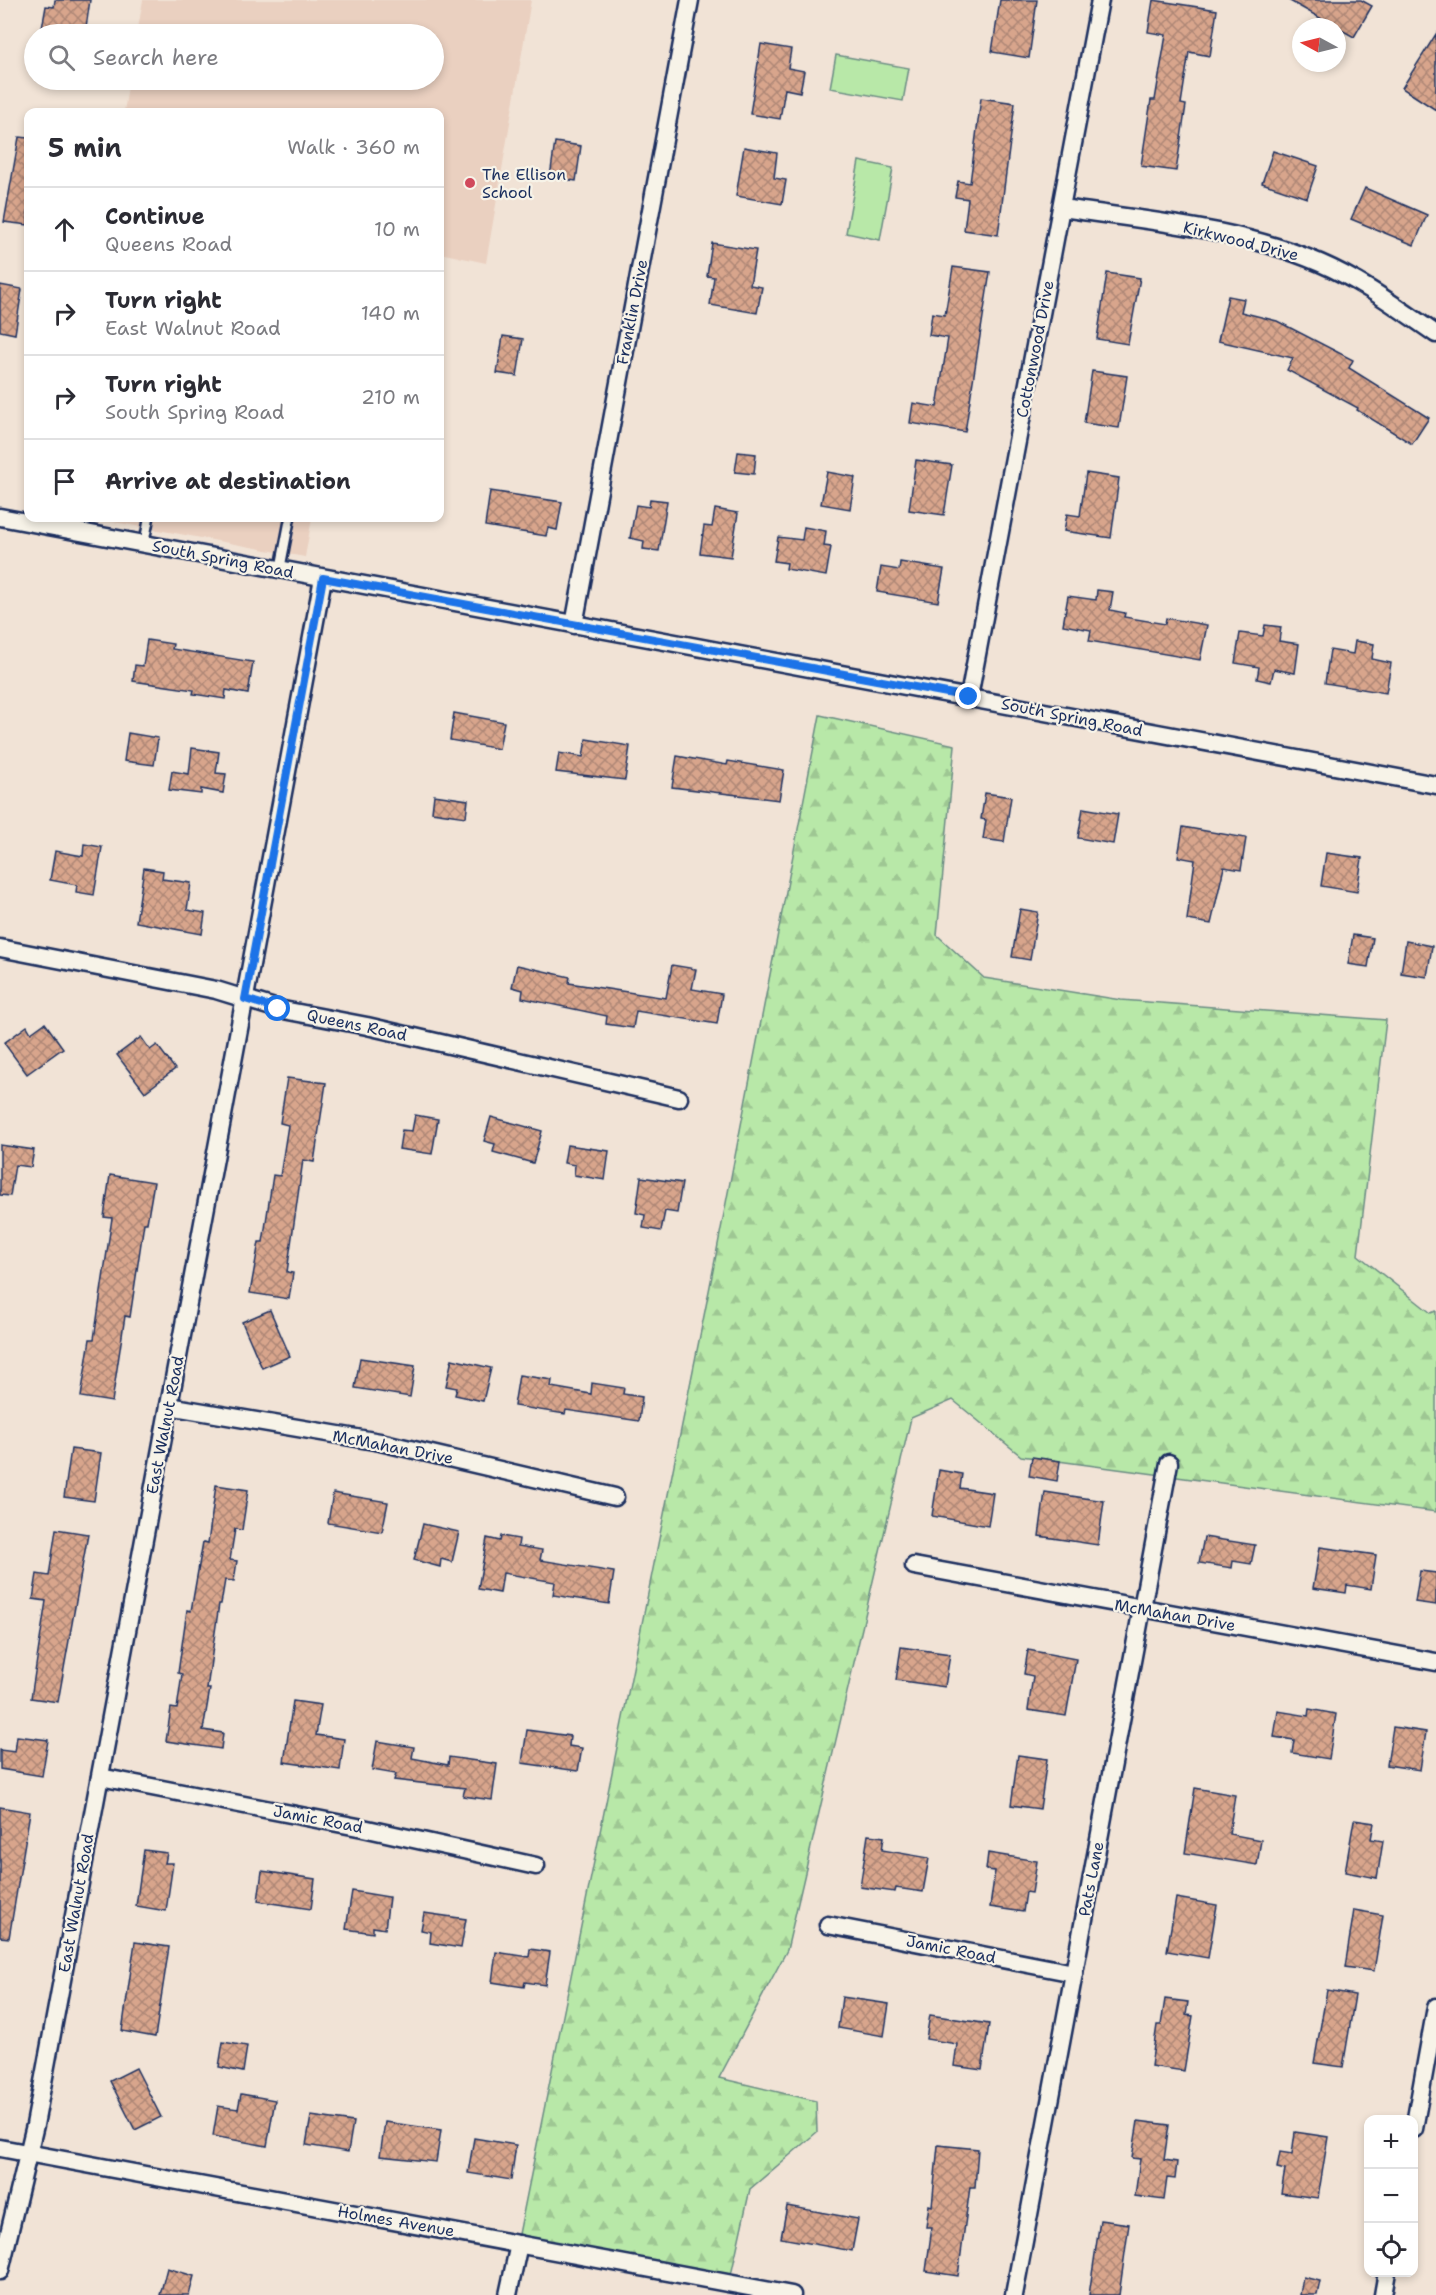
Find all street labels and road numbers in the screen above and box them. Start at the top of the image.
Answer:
street label: Kirkwood Drive [1181,216,1301,266]
street label: Franklin Drive [611,258,653,366]
street label: Cottonwood Drive [1011,279,1059,419]
street label: South Spring Road [151,535,295,583]
street label: South Spring Road [1000,693,1144,741]
street label: Queens Road [305,1004,409,1046]
street label: East Walnut Road [141,1354,189,1496]
street label: McMahan Drive [331,1425,455,1469]
street label: McMahan Drive [1113,1594,1237,1636]
street label: Jamic Road [271,1800,365,1838]
street label: East Walnut Road [53,1832,99,1974]
street label: Pats Lane [1073,1840,1109,1918]
street label: Jamic Road [904,1930,998,1968]
street label: Holmes Avenue [336,2200,456,2242]

